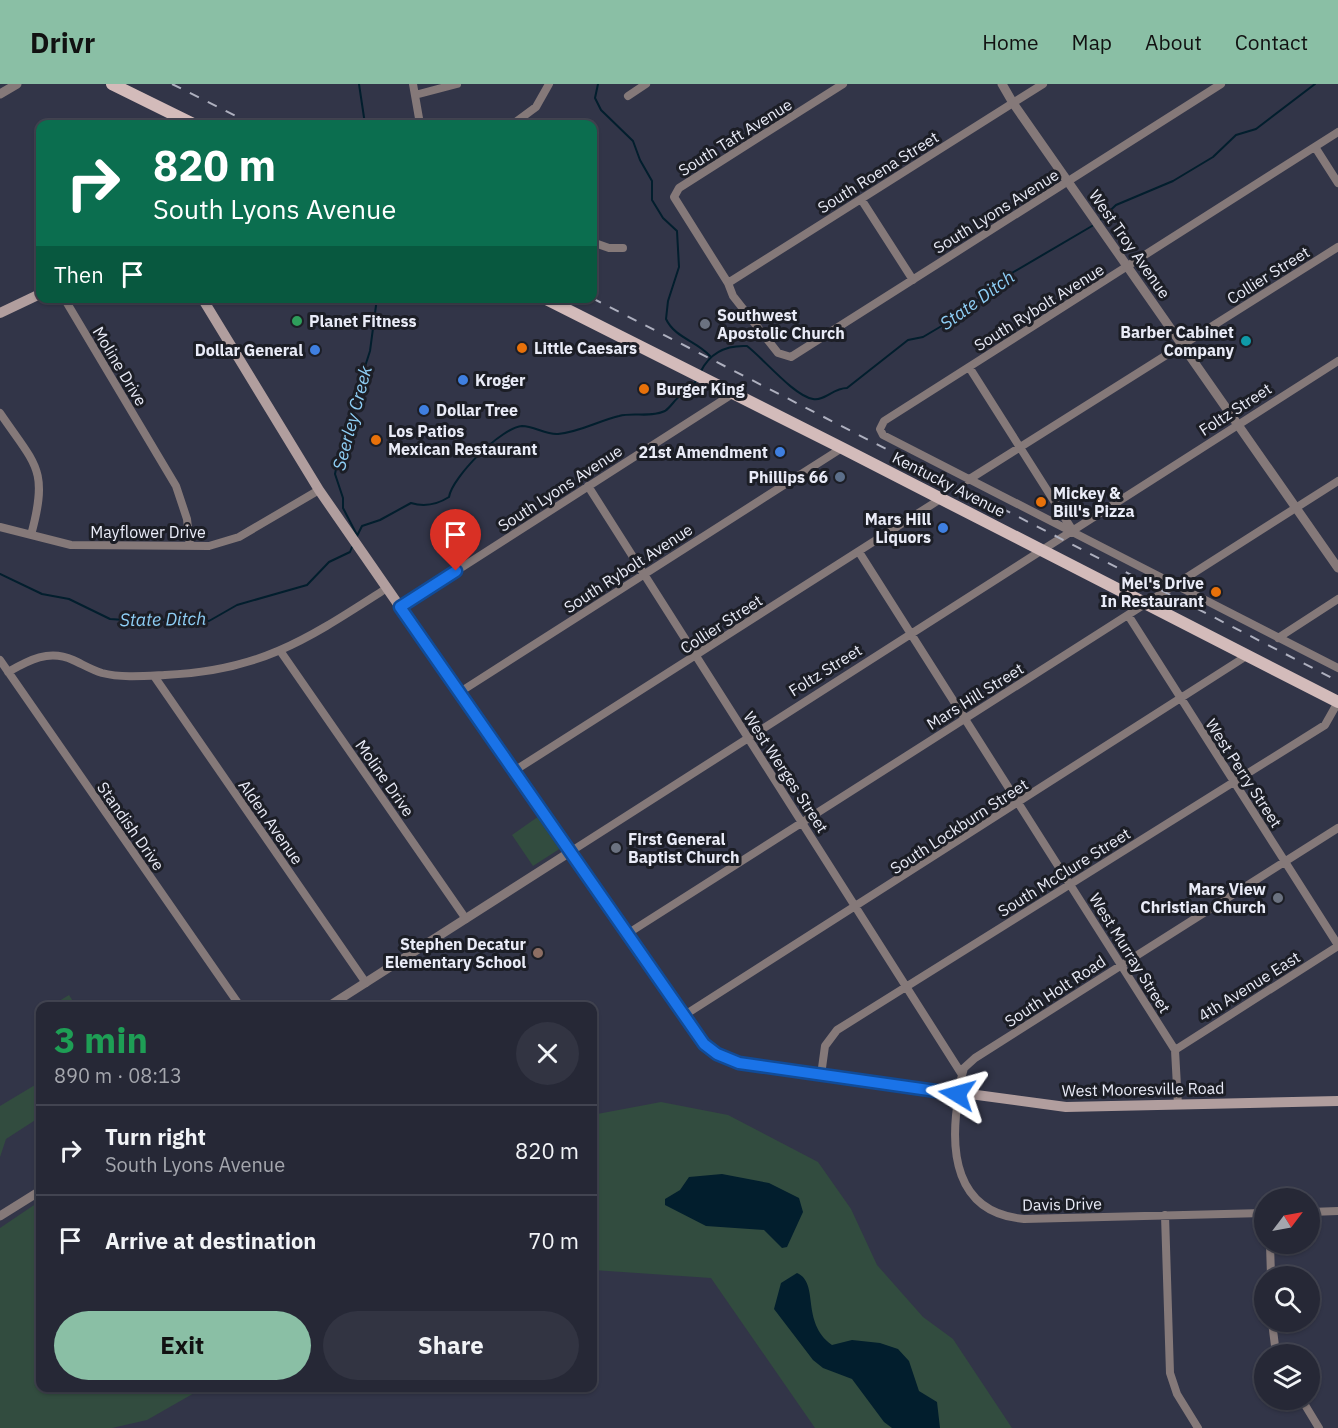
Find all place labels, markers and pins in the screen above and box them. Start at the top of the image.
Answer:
place label: Southwest Apostolic Church [717,305,845,343]
place label: Planet Fitness [309,311,417,331]
marker: Planet Fitness [290,314,304,328]
marker: Southwest Apostolic Church [698,317,712,331]
place label: Barber Cabinet Company [1120,322,1234,360]
marker: Barber Cabinet Company [1239,334,1253,348]
place label: Little Caesars [534,338,637,358]
place label: Dollar General [195,340,303,360]
marker: Little Caesars [515,341,529,355]
marker: Dollar General [308,343,322,357]
place label: Kroger [475,370,526,390]
marker: Kroger [456,373,470,387]
place label: Burger King [656,379,745,399]
marker: Burger King [637,382,651,396]
place label: Dollar Tree [436,400,518,420]
marker: Dollar Tree [417,403,431,417]
place label: Los Patios Mexican Restaurant [388,421,537,459]
marker: Los Patios Mexican Restaurant [369,433,383,447]
place label: 21st Amendment [638,442,768,462]
marker: 21st Amendment [773,445,787,459]
place label: Phillips 66 [748,467,828,487]
marker: Phillips 66 [833,470,847,484]
place label: Mickey & Bill's Pizza [1053,483,1135,521]
marker: Mickey & Bill's Pizza [1034,495,1048,509]
pin [430,509,481,571]
place label: Mars Hill Liquors [865,509,931,547]
marker: Mars Hill Liquors [936,521,950,535]
place label: Mel's Drive In Restaurant [1101,573,1204,611]
marker: Mel's Drive In Restaurant [1209,585,1223,599]
place label: First General Baptist Church [628,829,740,867]
marker: First General Baptist Church [609,841,623,855]
place label: Mars View Christian Church [1140,879,1267,917]
marker: Mars View Christian Church [1271,891,1285,905]
place label: Stephen Decatur Elementary School [385,934,527,972]
marker: Stephen Decatur Elementary School [531,946,545,960]

